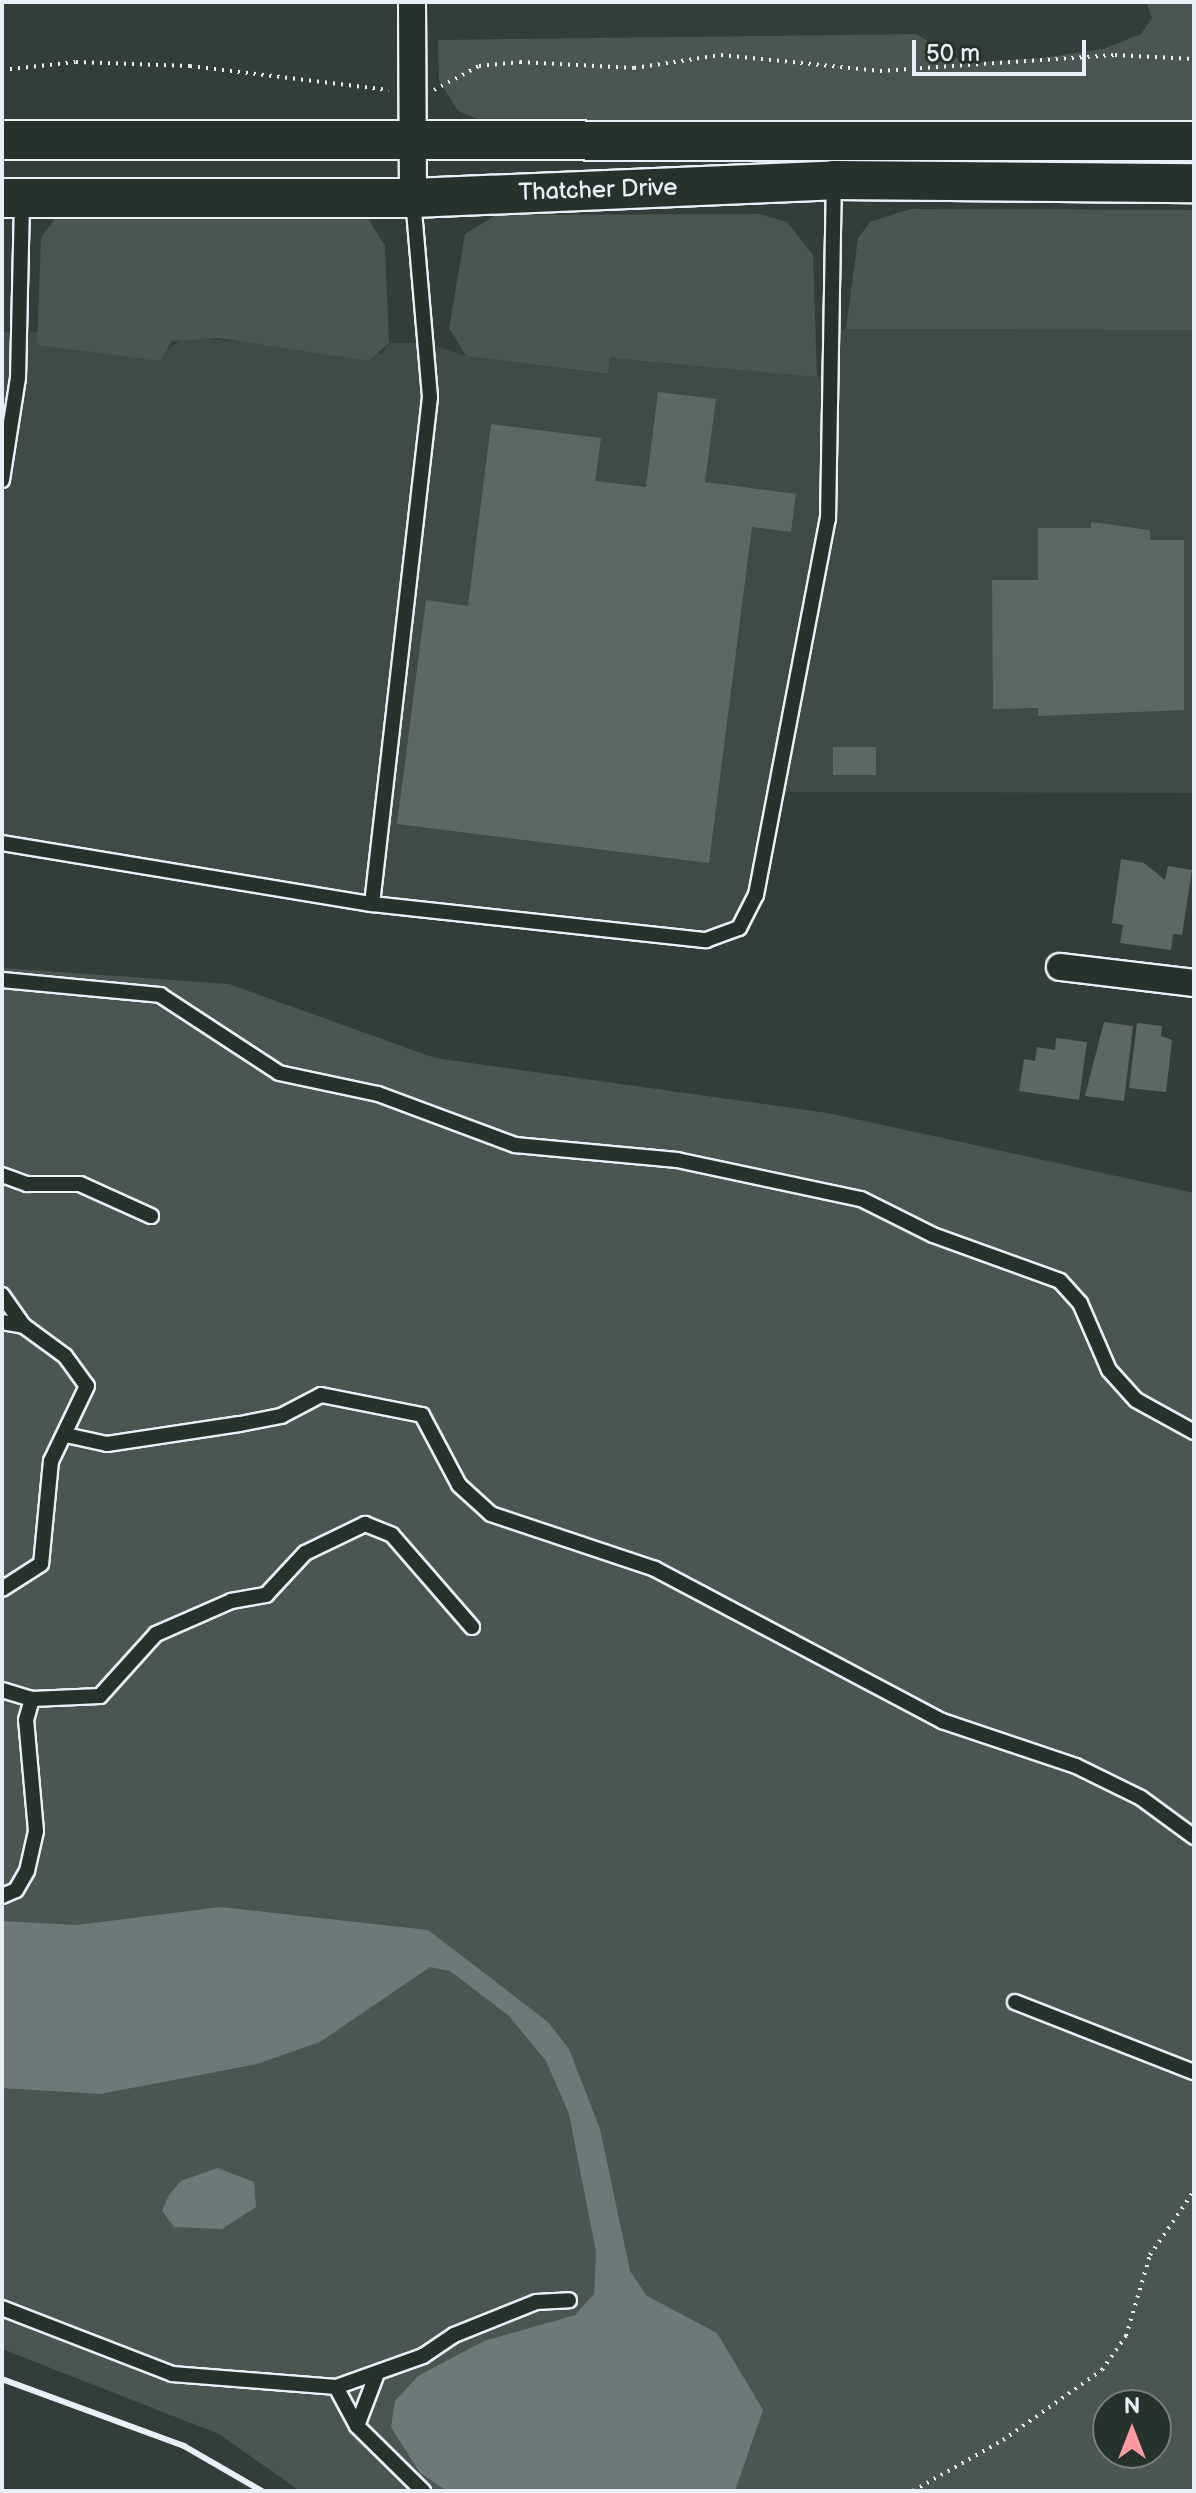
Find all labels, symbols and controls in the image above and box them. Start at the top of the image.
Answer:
scale bar [916,24,1090,74]
text: 50 m [926,39,980,68]
street label: Thatcher Drive [518,173,678,207]
north arrow [1092,2389,1172,2469]
text: N [1124,2393,1140,2420]

